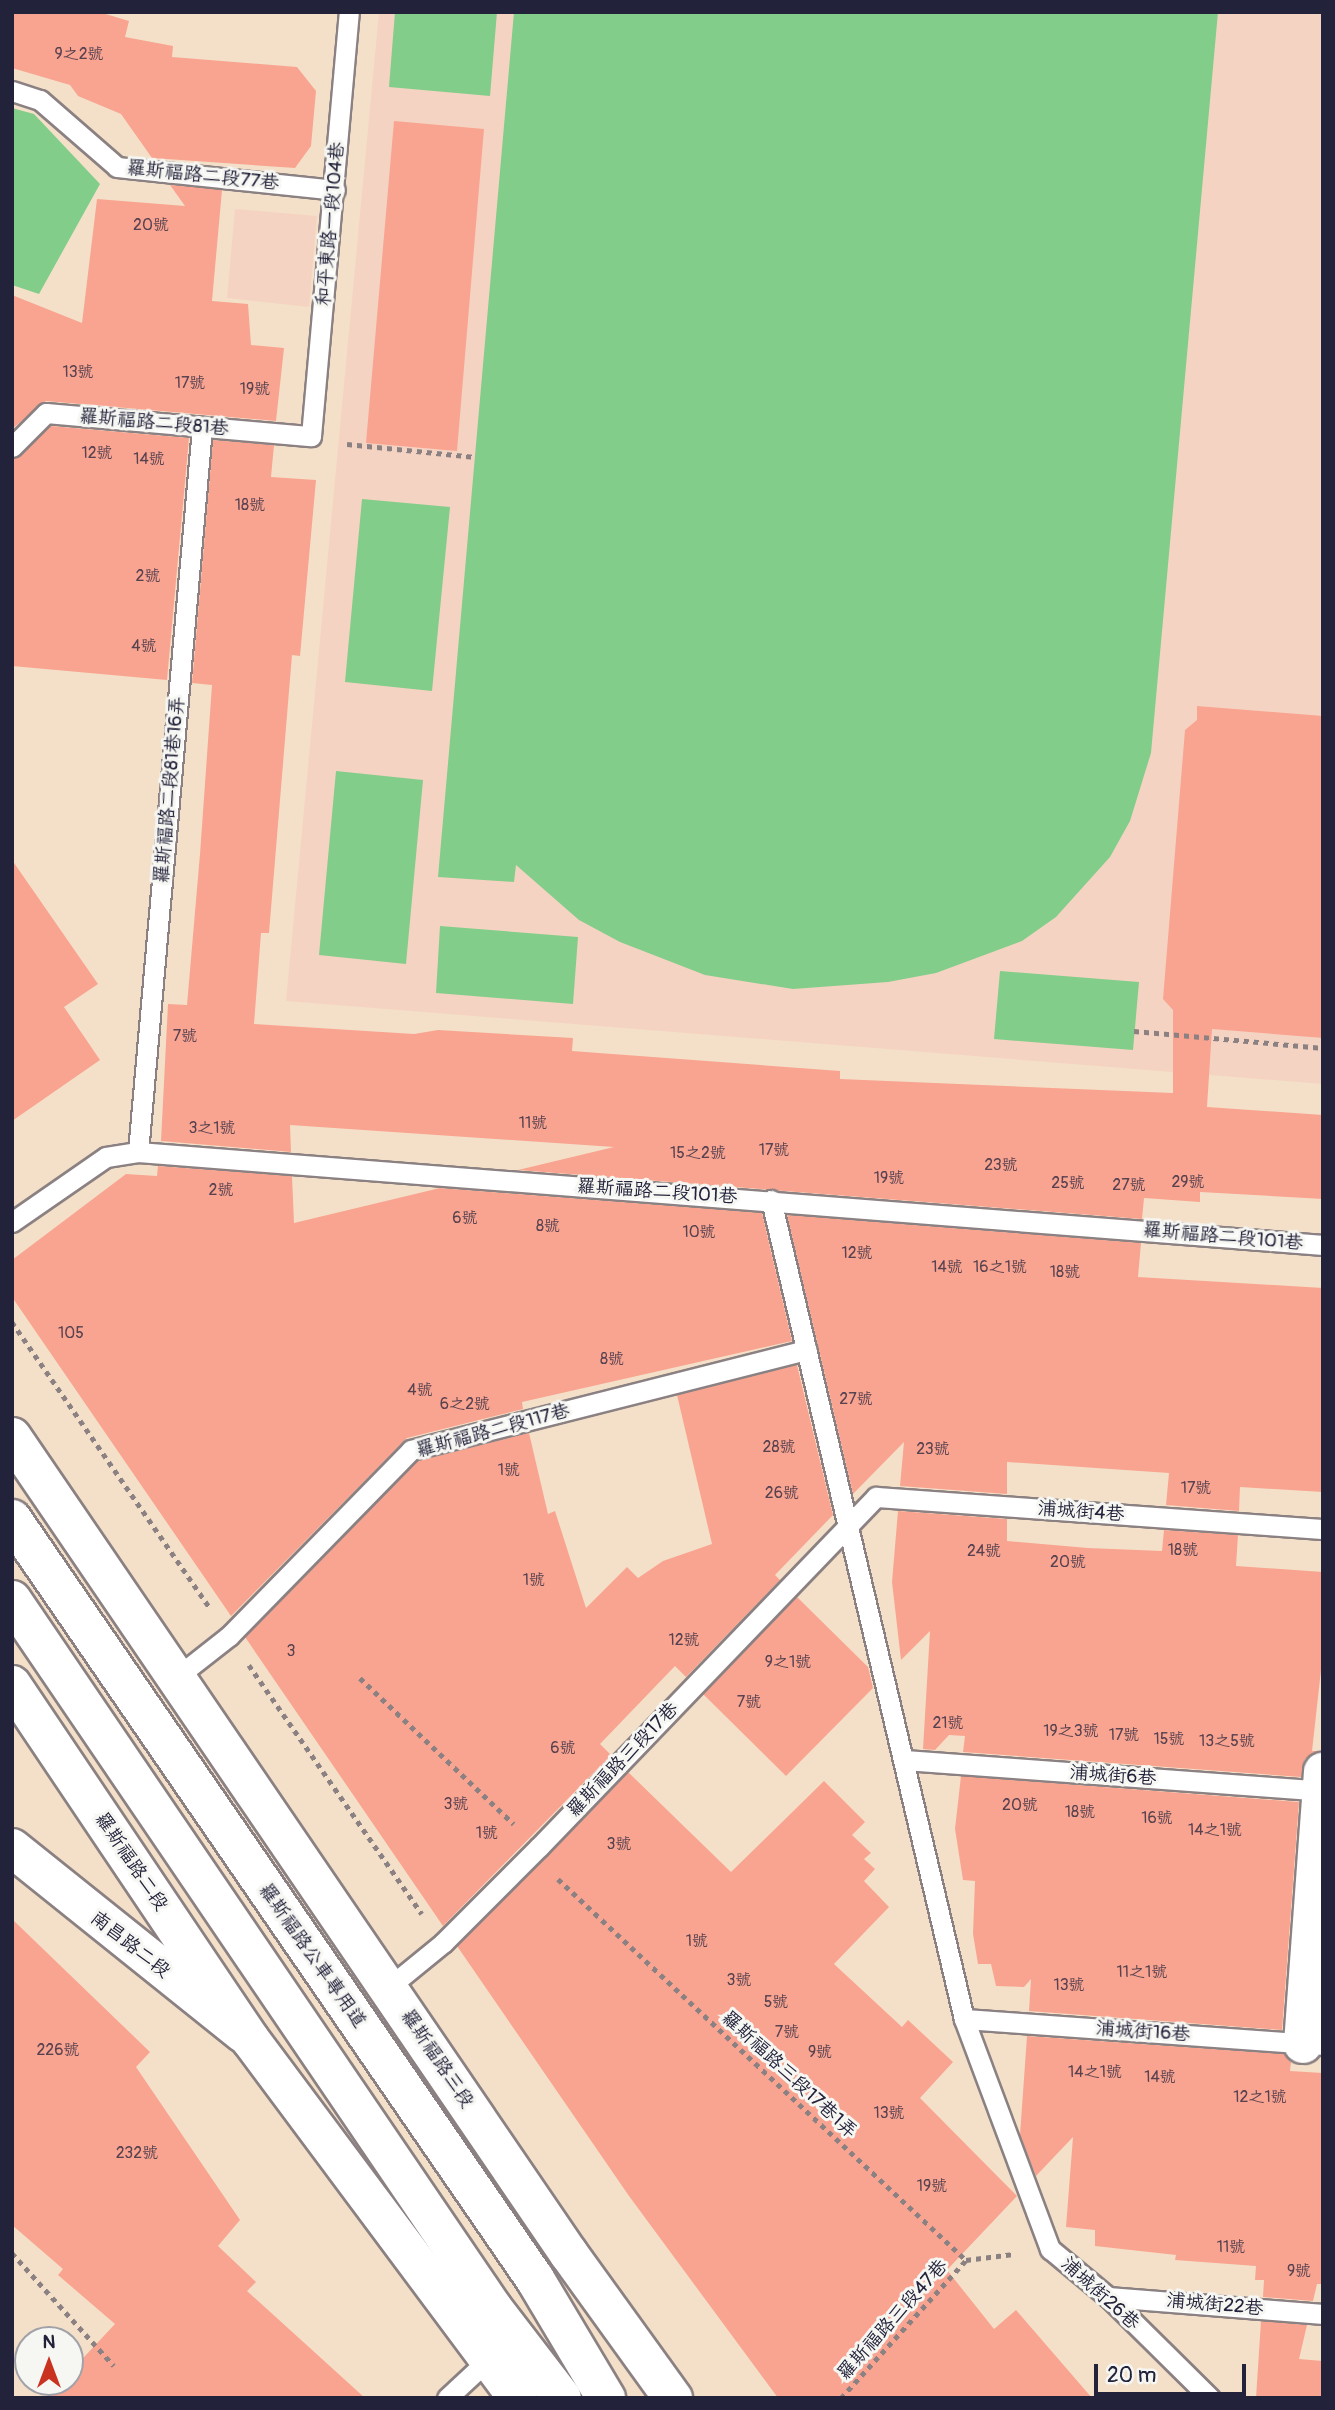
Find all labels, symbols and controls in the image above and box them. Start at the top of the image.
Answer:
house number: 9之2號 [54,44,104,64]
street label: 和平東路一段104巷 [312,141,350,307]
street label: 羅斯福路二段77巷 [126,157,280,195]
house number: 20號 [133,215,169,235]
house number: 13號 [62,362,94,382]
house number: 17號 [175,373,205,393]
house number: 19號 [240,379,270,399]
street label: 羅斯福路二段81巷 [78,405,230,441]
house number: 12號 [81,443,113,463]
house number: 14號 [133,449,165,469]
house number: 18號 [235,495,265,515]
house number: 2號 [136,566,160,586]
house number: 4號 [131,636,157,656]
street label: 羅斯福路二段81巷16弄 [150,696,190,884]
house number: 7號 [173,1026,197,1046]
house number: 11號 [519,1113,547,1133]
house number: 3之1號 [188,1118,236,1138]
house number: 17號 [759,1140,789,1160]
house number: 15之2號 [670,1143,726,1163]
house number: 23號 [984,1155,1018,1175]
house number: 19號 [874,1168,904,1188]
house number: 29號 [1171,1172,1205,1192]
house number: 25號 [1051,1173,1085,1193]
street label: 羅斯福路二段101巷 [576,1175,738,1209]
house number: 27號 [1112,1175,1146,1195]
house number: 2號 [209,1180,233,1200]
house number: 6號 [452,1208,478,1228]
house number: 8號 [536,1216,560,1236]
street label: 羅斯福路二段101巷 [1142,1219,1304,1255]
house number: 10號 [682,1222,716,1242]
house number: 12號 [841,1243,873,1263]
house number: 14號 [931,1257,963,1277]
house number: 16之1號 [973,1257,1027,1277]
house number: 18號 [1050,1262,1080,1282]
house number: 105 [58,1323,84,1343]
house number: 8號 [600,1349,624,1369]
house number: 4號 [407,1380,433,1400]
house number: 27號 [839,1389,873,1409]
house number: 6之2號 [440,1394,490,1414]
street label: 羅斯福路二段117巷 [414,1400,572,1462]
house number: 28號 [762,1437,796,1457]
house number: 23號 [916,1439,950,1459]
house number: 1號 [498,1460,520,1480]
house number: 17號 [1181,1478,1211,1498]
house number: 26號 [765,1483,799,1503]
street label: 浦城街4巷 [1037,1498,1125,1526]
house number: 18號 [1168,1540,1198,1560]
house number: 24號 [967,1541,1001,1561]
house number: 20號 [1050,1552,1086,1572]
house number: 1號 [523,1570,545,1590]
house number: 12號 [668,1630,700,1650]
house number: 3 [287,1641,295,1661]
house number: 9之1號 [765,1652,811,1672]
house number: 7號 [737,1692,761,1712]
street label: 羅斯福路三段17巷 [563,1698,683,1822]
house number: 21號 [932,1713,964,1733]
house number: 19之3號 [1043,1721,1099,1741]
house number: 17號 [1109,1725,1139,1745]
house number: 15號 [1154,1729,1184,1749]
house number: 13之5號 [1199,1731,1255,1751]
house number: 6號 [550,1738,576,1758]
street label: 浦城街6巷 [1069,1762,1157,1790]
house number: 3號 [444,1794,468,1814]
house number: 20號 [1002,1795,1038,1815]
house number: 18號 [1065,1802,1095,1822]
street label: 羅斯福路二段 [90,1808,172,1916]
house number: 16號 [1141,1808,1173,1828]
house number: 14之1號 [1188,1820,1242,1840]
house number: 1號 [476,1823,498,1843]
house number: 3號 [607,1834,631,1854]
street label: 羅斯福路公車專用道 [254,1879,370,2033]
street label: 南昌路二段 [86,1907,174,1983]
house number: 1號 [686,1931,708,1951]
house number: 11之1號 [1117,1962,1167,1982]
house number: 3號 [727,1970,751,1990]
house number: 13號 [1053,1975,1085,1995]
house number: 5號 [764,1992,788,2012]
street label: 羅斯福路三段 [396,2005,478,2113]
street label: 羅斯福路三段17巷1弄 [717,2006,861,2144]
street label: 浦城街16巷 [1095,2017,1191,2047]
house number: 7號 [775,2022,799,2042]
house number: 226號 [36,2040,80,2060]
house number: 9號 [808,2042,832,2062]
house number: 14之1號 [1068,2062,1122,2082]
house number: 14號 [1144,2067,1176,2087]
house number: 12之1號 [1233,2087,1287,2107]
house number: 13號 [873,2103,905,2123]
house number: 232號 [116,2143,158,2163]
house number: 19號 [917,2176,947,2196]
house number: 11號 [1217,2237,1245,2257]
street label: 浦城街26巷 [1056,2253,1144,2335]
street label: 羅斯福路三段47巷 [833,2255,953,2385]
house number: 9號 [1287,2261,1311,2281]
street label: 浦城街22巷 [1166,2289,1264,2321]
north arrow [14,2326,84,2396]
text: N [43,2330,55,2354]
scale bar [1097,2350,1249,2394]
text: 20 m [1107,2362,1156,2389]

